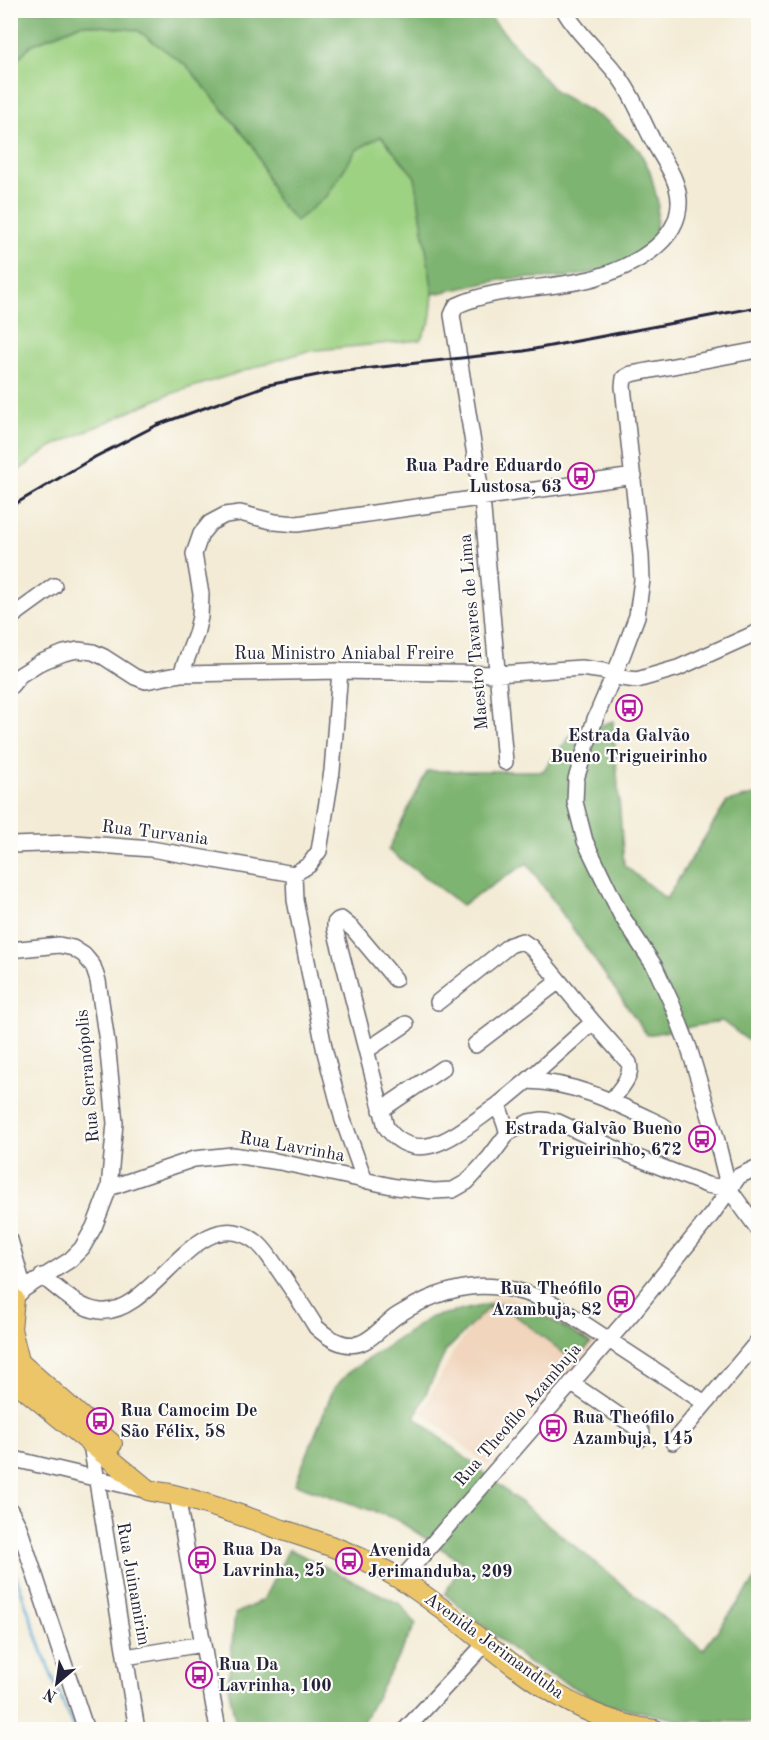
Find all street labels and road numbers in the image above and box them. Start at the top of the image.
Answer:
street label: Maestro Tavares de Lima [456,533,492,731]
street label: Rua Ministro Aniabal Freire [234,645,454,663]
street label: Rua Turvania [100,818,210,849]
street label: Rua Serranópolis [73,1008,103,1144]
street label: Rua Lavrinha [238,1129,346,1165]
street label: Rua Theofilo Azambuja [451,1340,585,1490]
street label: Rua Juinamirim [113,1521,153,1647]
street label: Avenida Jerimanduba [421,1589,567,1703]

